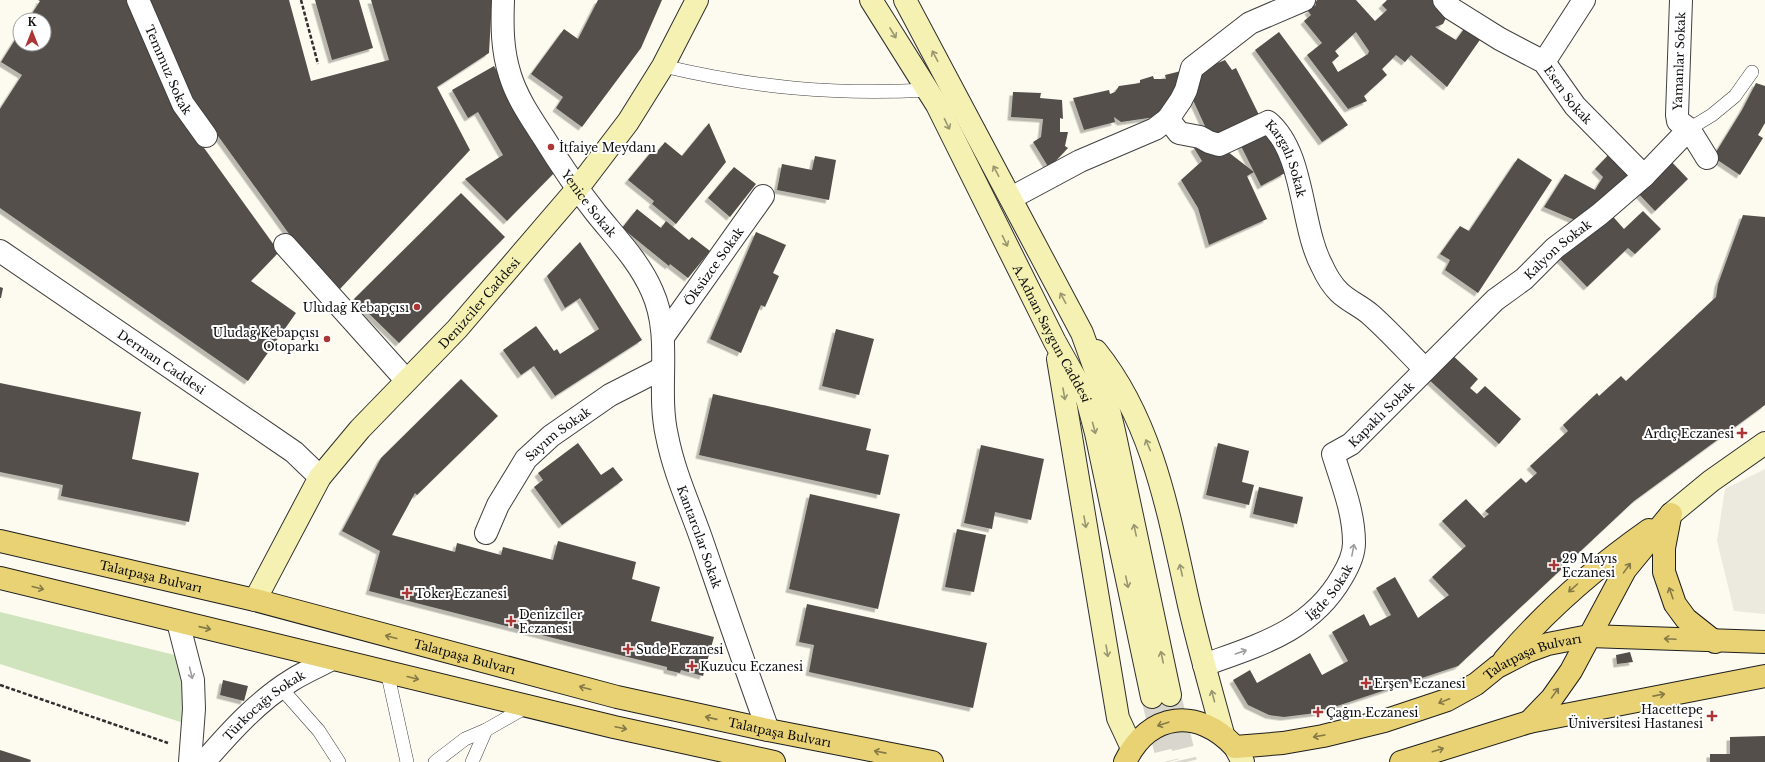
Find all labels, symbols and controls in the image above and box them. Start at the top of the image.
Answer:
street label: Yamanlar Sokak [1670,11,1688,111]
north arrow [12,12,52,52]
text: K [27,15,37,29]
street label: Temmuz Sokak [142,23,196,118]
one-way arrow [888,27,897,38]
one-way arrow [931,50,938,62]
street label: Esen Sokak [1541,62,1596,127]
street label: Kargalı Sokak [1263,116,1310,199]
one-way arrow [944,118,951,130]
place label: İtfaiye Meydanı [559,139,656,155]
marker: İtfaiye Meydanı [546,142,556,152]
one-way arrow [992,165,999,177]
street label: Yenice Sokak [558,166,620,240]
street label: Kalyon Sokak [1521,216,1594,282]
street label: Öksüzce Sokak [680,223,747,308]
one-way arrow [1002,234,1009,246]
street label: Denizciler Caddesi [435,254,523,351]
street label: A.Adnan Saygun Caddesi [1010,261,1095,404]
one-way arrow [1059,292,1067,304]
place label: Uludağ Kebapçısı [303,300,409,315]
marker: Uludağ Kebapçısı [412,302,422,312]
place label: Uludağ Kebapçısı Otoparkı [213,325,319,354]
street label: Derman Caddesi [115,326,209,397]
marker: Uludağ Kebapçısı Otoparkı [322,334,332,344]
street label: Kapaklı Sokak [1345,378,1417,450]
one-way arrow [1061,387,1069,400]
street label: Sayım Sokak [522,403,594,464]
one-way arrow [1091,421,1098,434]
place label: Ardıç Eczanesi [1643,426,1734,441]
marker: Ardıç Eczanesi [1737,428,1747,438]
one-way arrow [1144,439,1151,451]
street label: Kantarcılar Sokak [674,483,725,591]
one-way arrow [1081,515,1089,528]
one-way arrow [1131,524,1139,537]
one-way arrow [1349,544,1357,557]
place label: 29 Mayıs Eczanesi [1562,551,1617,580]
street label: Talatpaşa Bulvarı [98,557,204,595]
marker: 29 Mayıs Eczanesi [1549,560,1559,570]
street label: İğde Sokak [1302,561,1356,623]
one-way arrow [1623,563,1631,574]
one-way arrow [1177,564,1185,577]
one-way arrow [1124,575,1132,588]
one-way arrow [1568,583,1578,593]
one-way arrow [31,584,44,592]
place label: Toker Eczanesi [415,586,507,601]
one-way arrow [1667,587,1675,599]
marker: Toker Eczanesi [402,588,412,598]
place label: Denizciler Eczanesi [519,607,583,636]
marker: Denizciler Eczanesi [506,616,516,626]
one-way arrow [198,625,211,633]
street label: Talatpaşa Bulvarı [1480,630,1583,682]
one-way arrow [385,632,398,640]
street label: Talatpaşa Bulvarı [412,635,518,677]
one-way arrow [1664,636,1677,643]
place label: Sude Eczanesi [636,642,723,657]
marker: Sude Eczanesi [623,644,633,654]
one-way arrow [1103,644,1111,657]
one-way arrow [1234,647,1246,655]
one-way arrow [1157,651,1165,664]
place label: Kuzucu Eczanesi [700,659,803,674]
marker: Kuzucu Eczanesi [687,661,697,671]
one-way arrow [188,666,195,679]
street label: Türkocağı Sokak [220,666,308,743]
one-way arrow [406,675,419,682]
place label: Erşen Eczanesi [1374,676,1466,691]
marker: Erşen Eczanesi [1361,678,1371,688]
one-way arrow [578,684,591,691]
one-way arrow [1551,687,1559,698]
one-way arrow [1209,690,1216,703]
one-way arrow [1653,691,1666,699]
one-way arrow [1438,697,1450,705]
place label: Hacettepe Üniversitesi Hastanesi [1568,702,1703,731]
place label: Çağın Eczanesi [1326,705,1418,720]
marker: Çağın Eczanesi [1313,707,1323,717]
marker: Hacettepe Üniversitesi Hastanesi [1706,710,1718,722]
one-way arrow [705,713,718,721]
street label: Talatpaşa Bulvarı [727,714,833,750]
one-way arrow [1157,721,1170,728]
one-way arrow [614,725,627,733]
one-way arrow [1313,733,1326,741]
one-way arrow [1432,746,1445,753]
one-way arrow [873,748,886,756]

